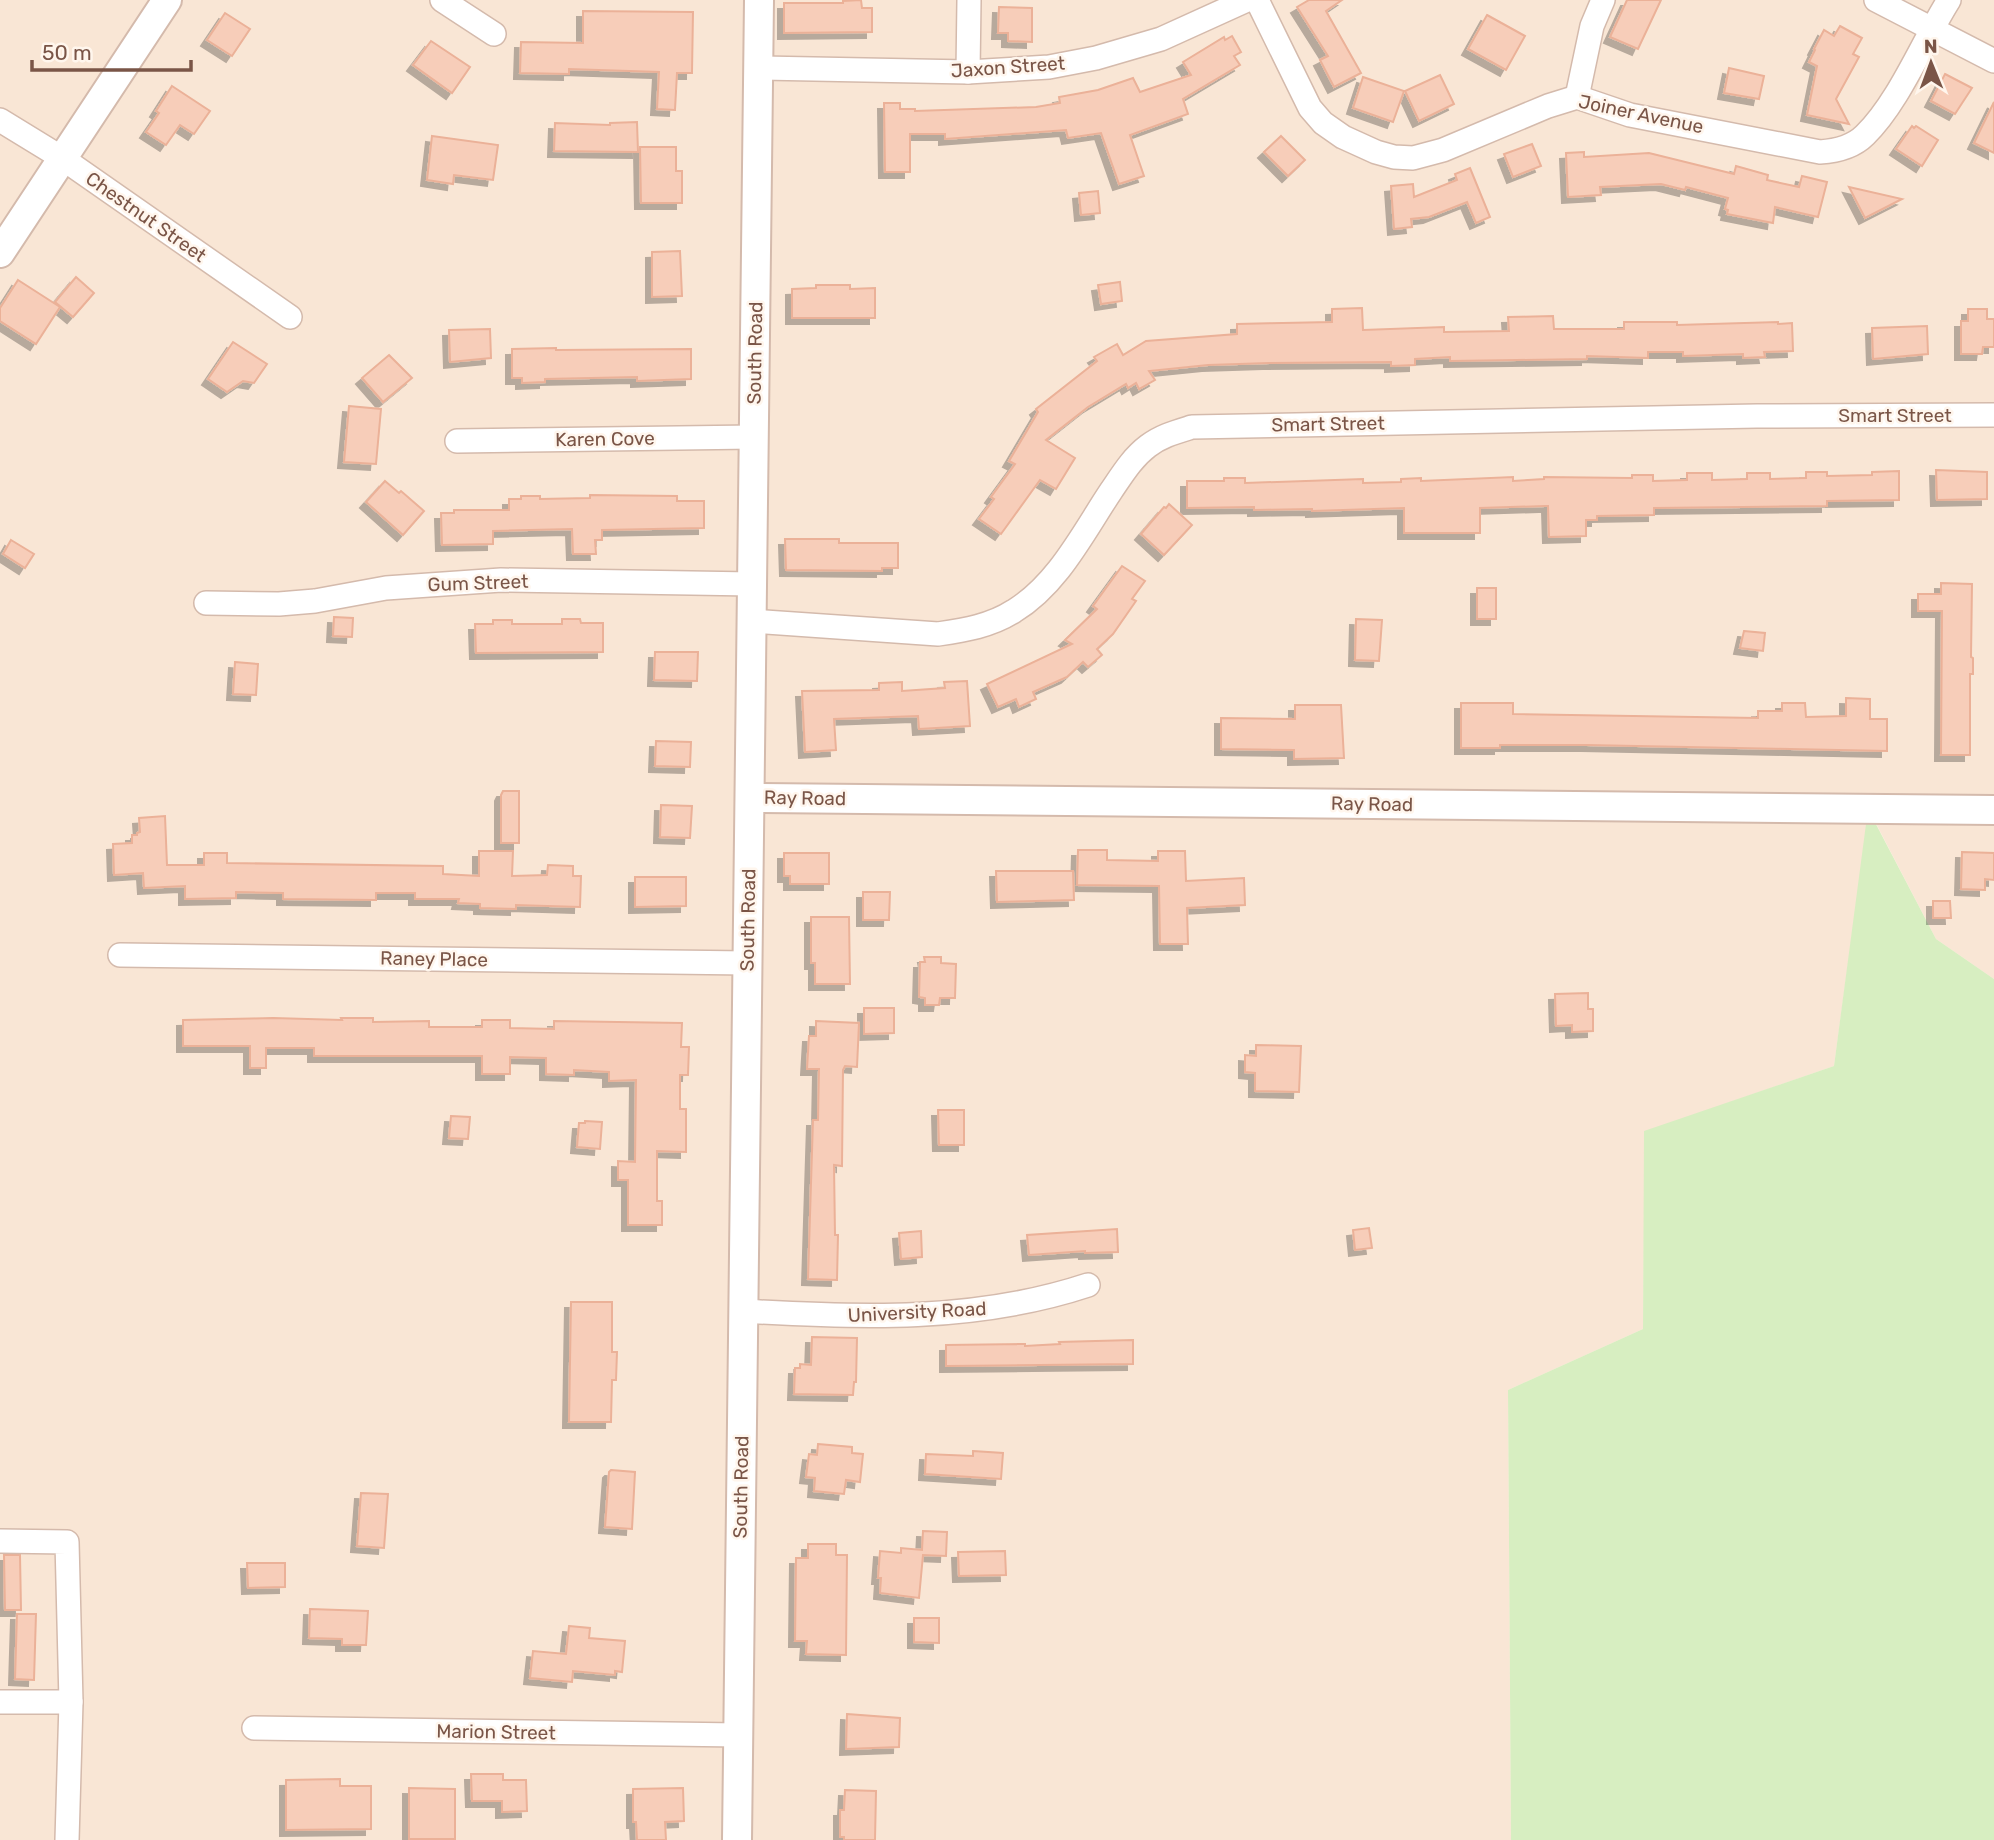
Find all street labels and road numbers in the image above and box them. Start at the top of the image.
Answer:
street label: Jaxon Street [950,51,1066,82]
street label: Joiner Avenue [1576,90,1706,138]
street label: Chestnut Street [81,167,211,267]
street label: South Road [743,301,767,405]
street label: Smart Street [1838,404,1952,427]
street label: Smart Street [1271,412,1385,436]
street label: Karen Cove [555,427,655,451]
street label: Gum Street [427,570,529,596]
street label: Ray Road [764,786,846,810]
street label: Ray Road [1331,792,1413,816]
street label: South Road [736,868,760,972]
street label: Raney Place [380,947,488,971]
street label: University Road [847,1297,987,1327]
street label: South Road [729,1435,753,1539]
street label: Marion Street [436,1719,556,1745]

